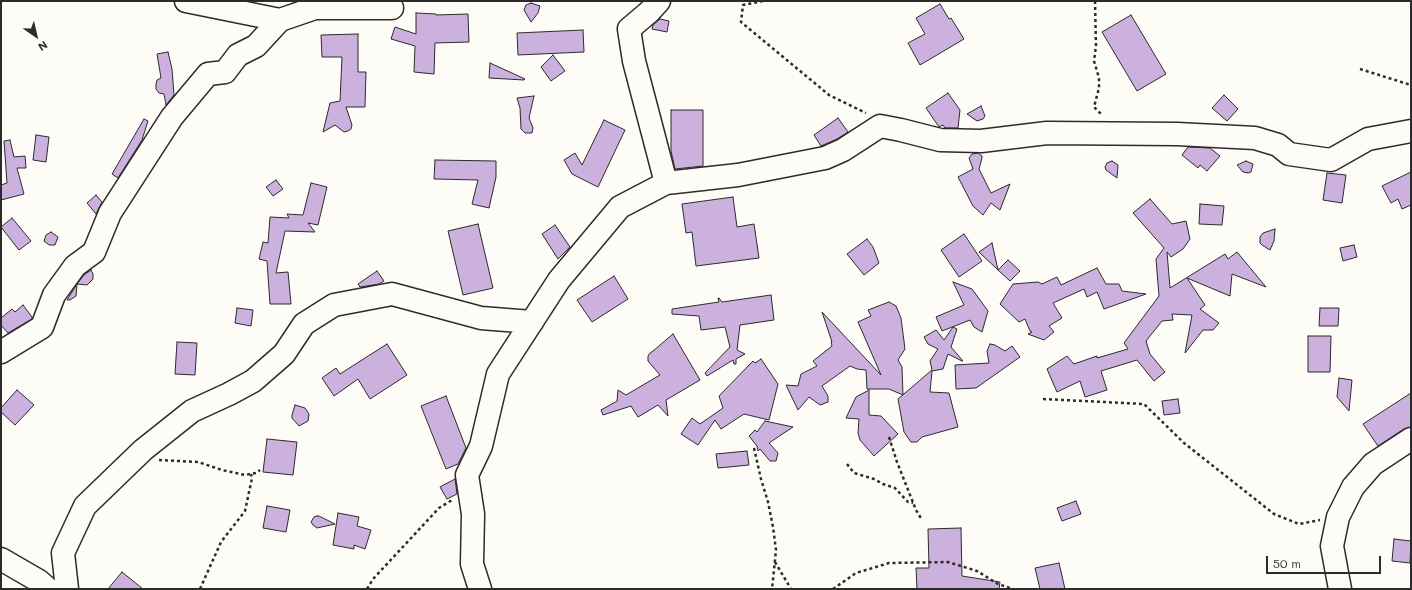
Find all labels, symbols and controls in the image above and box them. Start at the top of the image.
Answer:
north arrow [16,16,56,56]
text: N [35,38,51,55]
scale bar [1268,548,1383,574]
text: 50 m [1273,555,1301,571]

